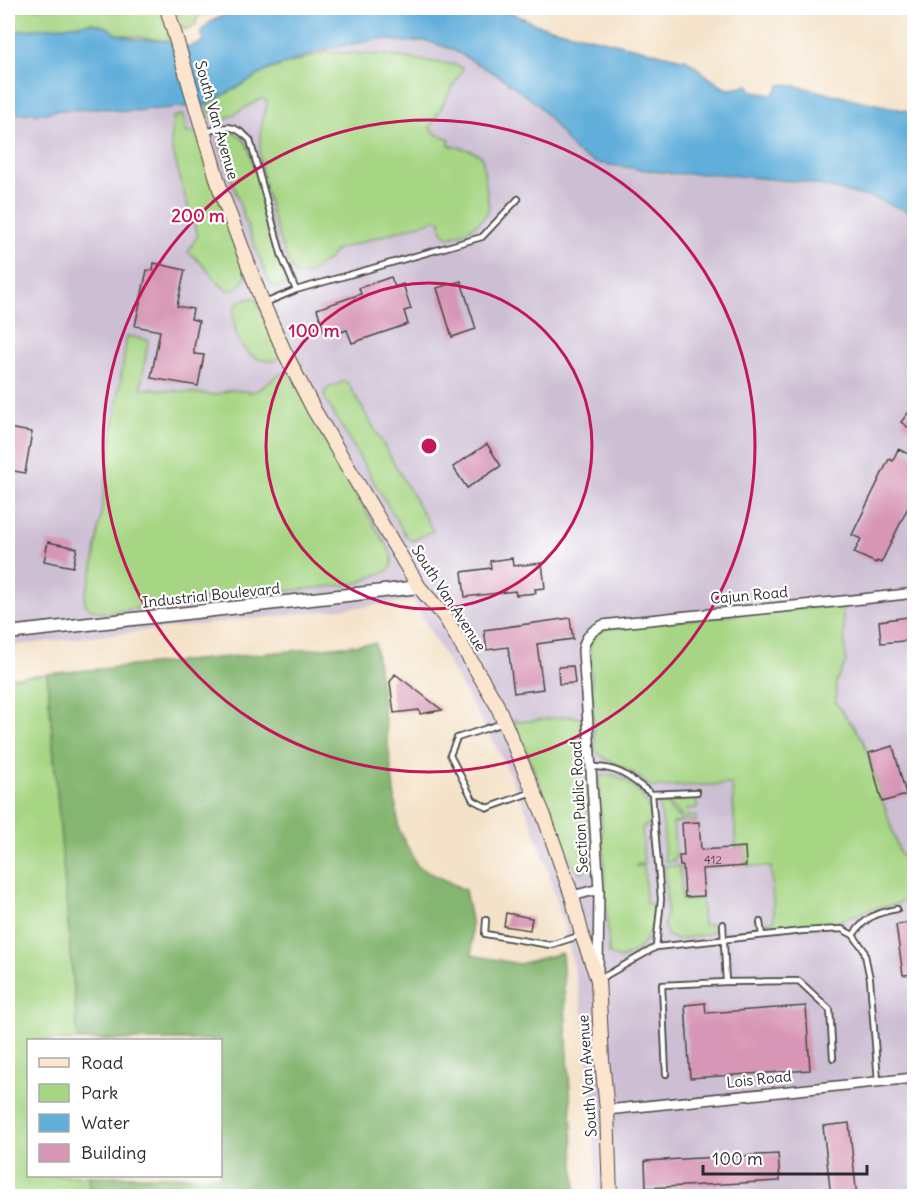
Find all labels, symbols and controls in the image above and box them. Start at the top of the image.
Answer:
street label: South Van Avenue [191,58,243,182]
text: 200 m [171,204,225,227]
text: 100 m [289,319,340,342]
centre of rings [419,436,439,456]
street label: South Van Avenue [408,541,490,655]
street label: Industrial Boulevard [141,578,281,612]
street label: Cajun Road [709,582,789,608]
street label: Section Public Road [566,740,592,874]
house number: 412 [704,852,723,867]
street label: South Van Avenue [573,1014,601,1138]
legend [27,1039,222,1177]
text: Road [81,1051,124,1074]
street label: Lois Road [726,1066,793,1092]
text: Park [81,1081,118,1104]
text: Water [81,1111,131,1134]
scale bar [703,1138,866,1176]
text: Building [81,1141,146,1164]
text: 100 m [712,1147,763,1170]

